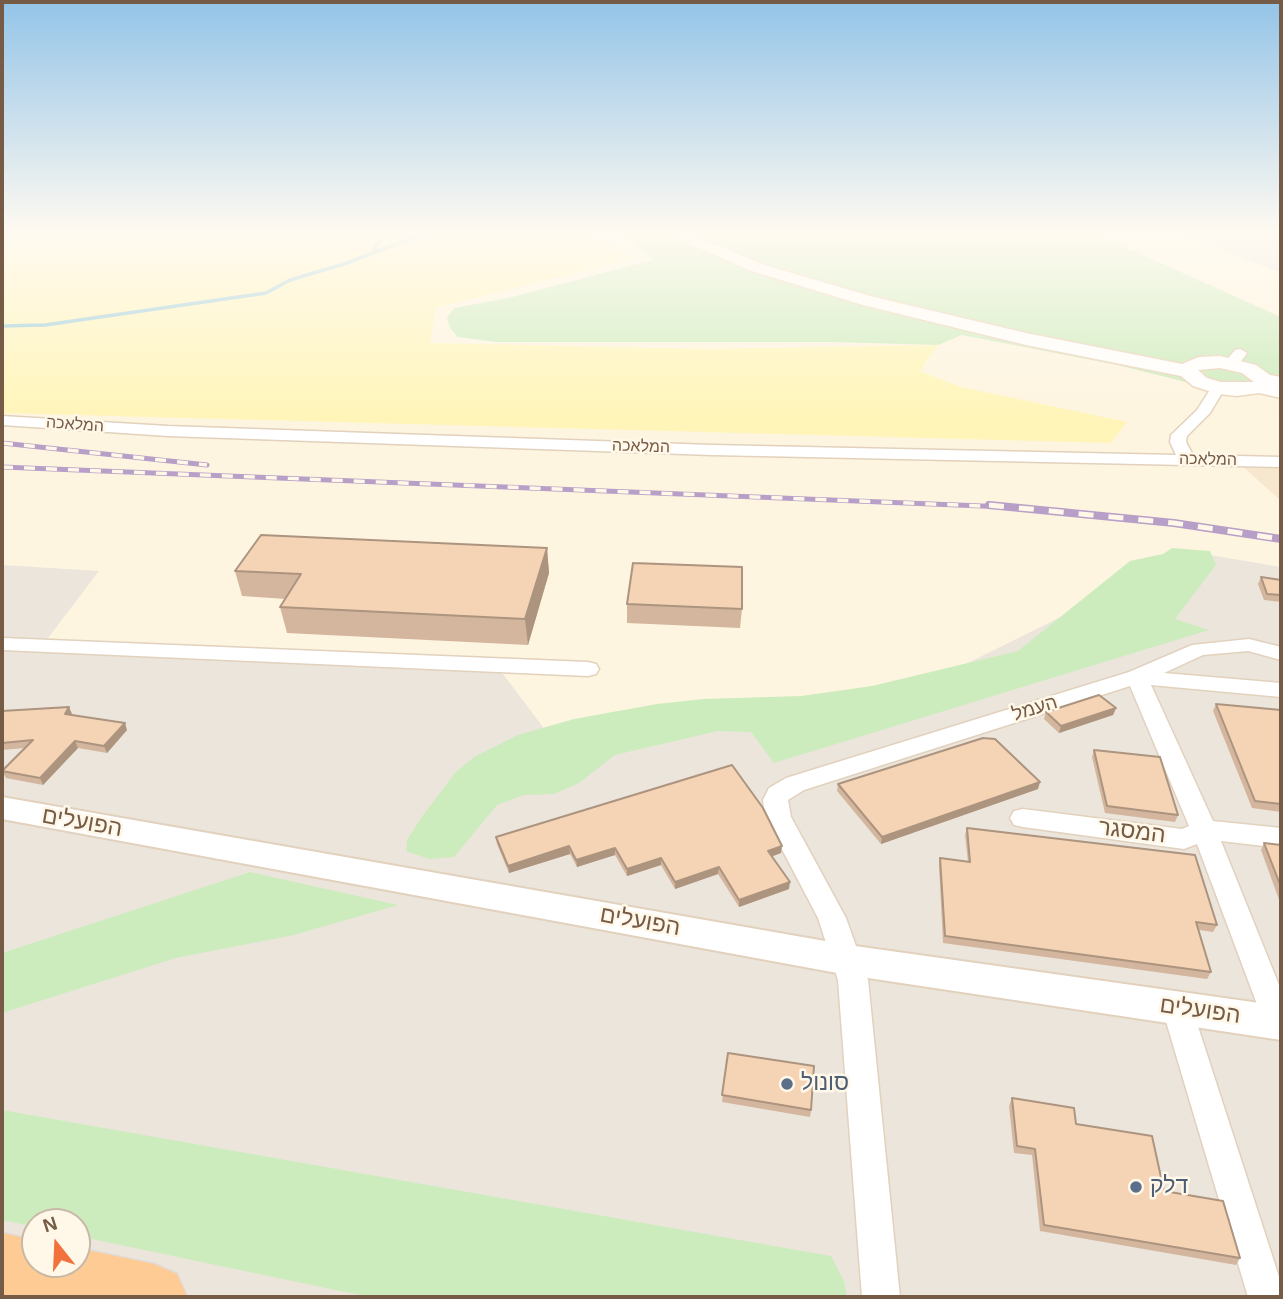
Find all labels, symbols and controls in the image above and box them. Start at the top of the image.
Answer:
street label: המלאכה [45,413,105,437]
street label: המלאכה [612,436,670,458]
street label: המלאכה [1179,450,1237,470]
street label: העמל [1010,691,1060,727]
street label: הפועלים [40,802,124,844]
street label: המסגר [1097,814,1167,850]
street label: הפועלים [598,901,682,943]
street label: הפועלים [1158,992,1242,1030]
place label: סונול [801,1070,849,1098]
marker: סונול [779,1076,795,1092]
place label: דלק [1150,1173,1188,1201]
marker: דלק [1128,1179,1144,1195]
north arrow [21,1208,91,1278]
text: N [40,1212,60,1237]

